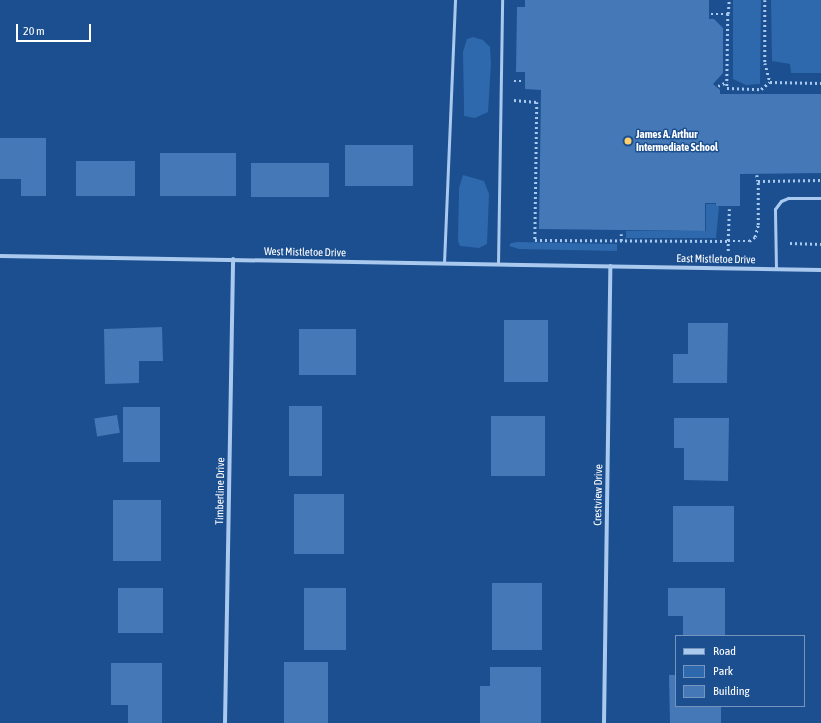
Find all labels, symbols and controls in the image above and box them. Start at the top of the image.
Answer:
scale bar [18,16,93,42]
text: 20 m [23,24,45,38]
place label: James A. Arthur Intermediate School [636,128,718,154]
marker: James A. Arthur Intermediate School [623,136,633,146]
street label: West Mistletoe Drive [264,245,346,259]
street label: East Mistletoe Drive [676,252,756,266]
street label: Timberline Drive [213,457,227,525]
street label: Crestview Drive [591,464,605,526]
legend [675,635,805,707]
text: Road [713,644,736,658]
text: Park [713,664,733,678]
text: Building [713,684,750,698]

